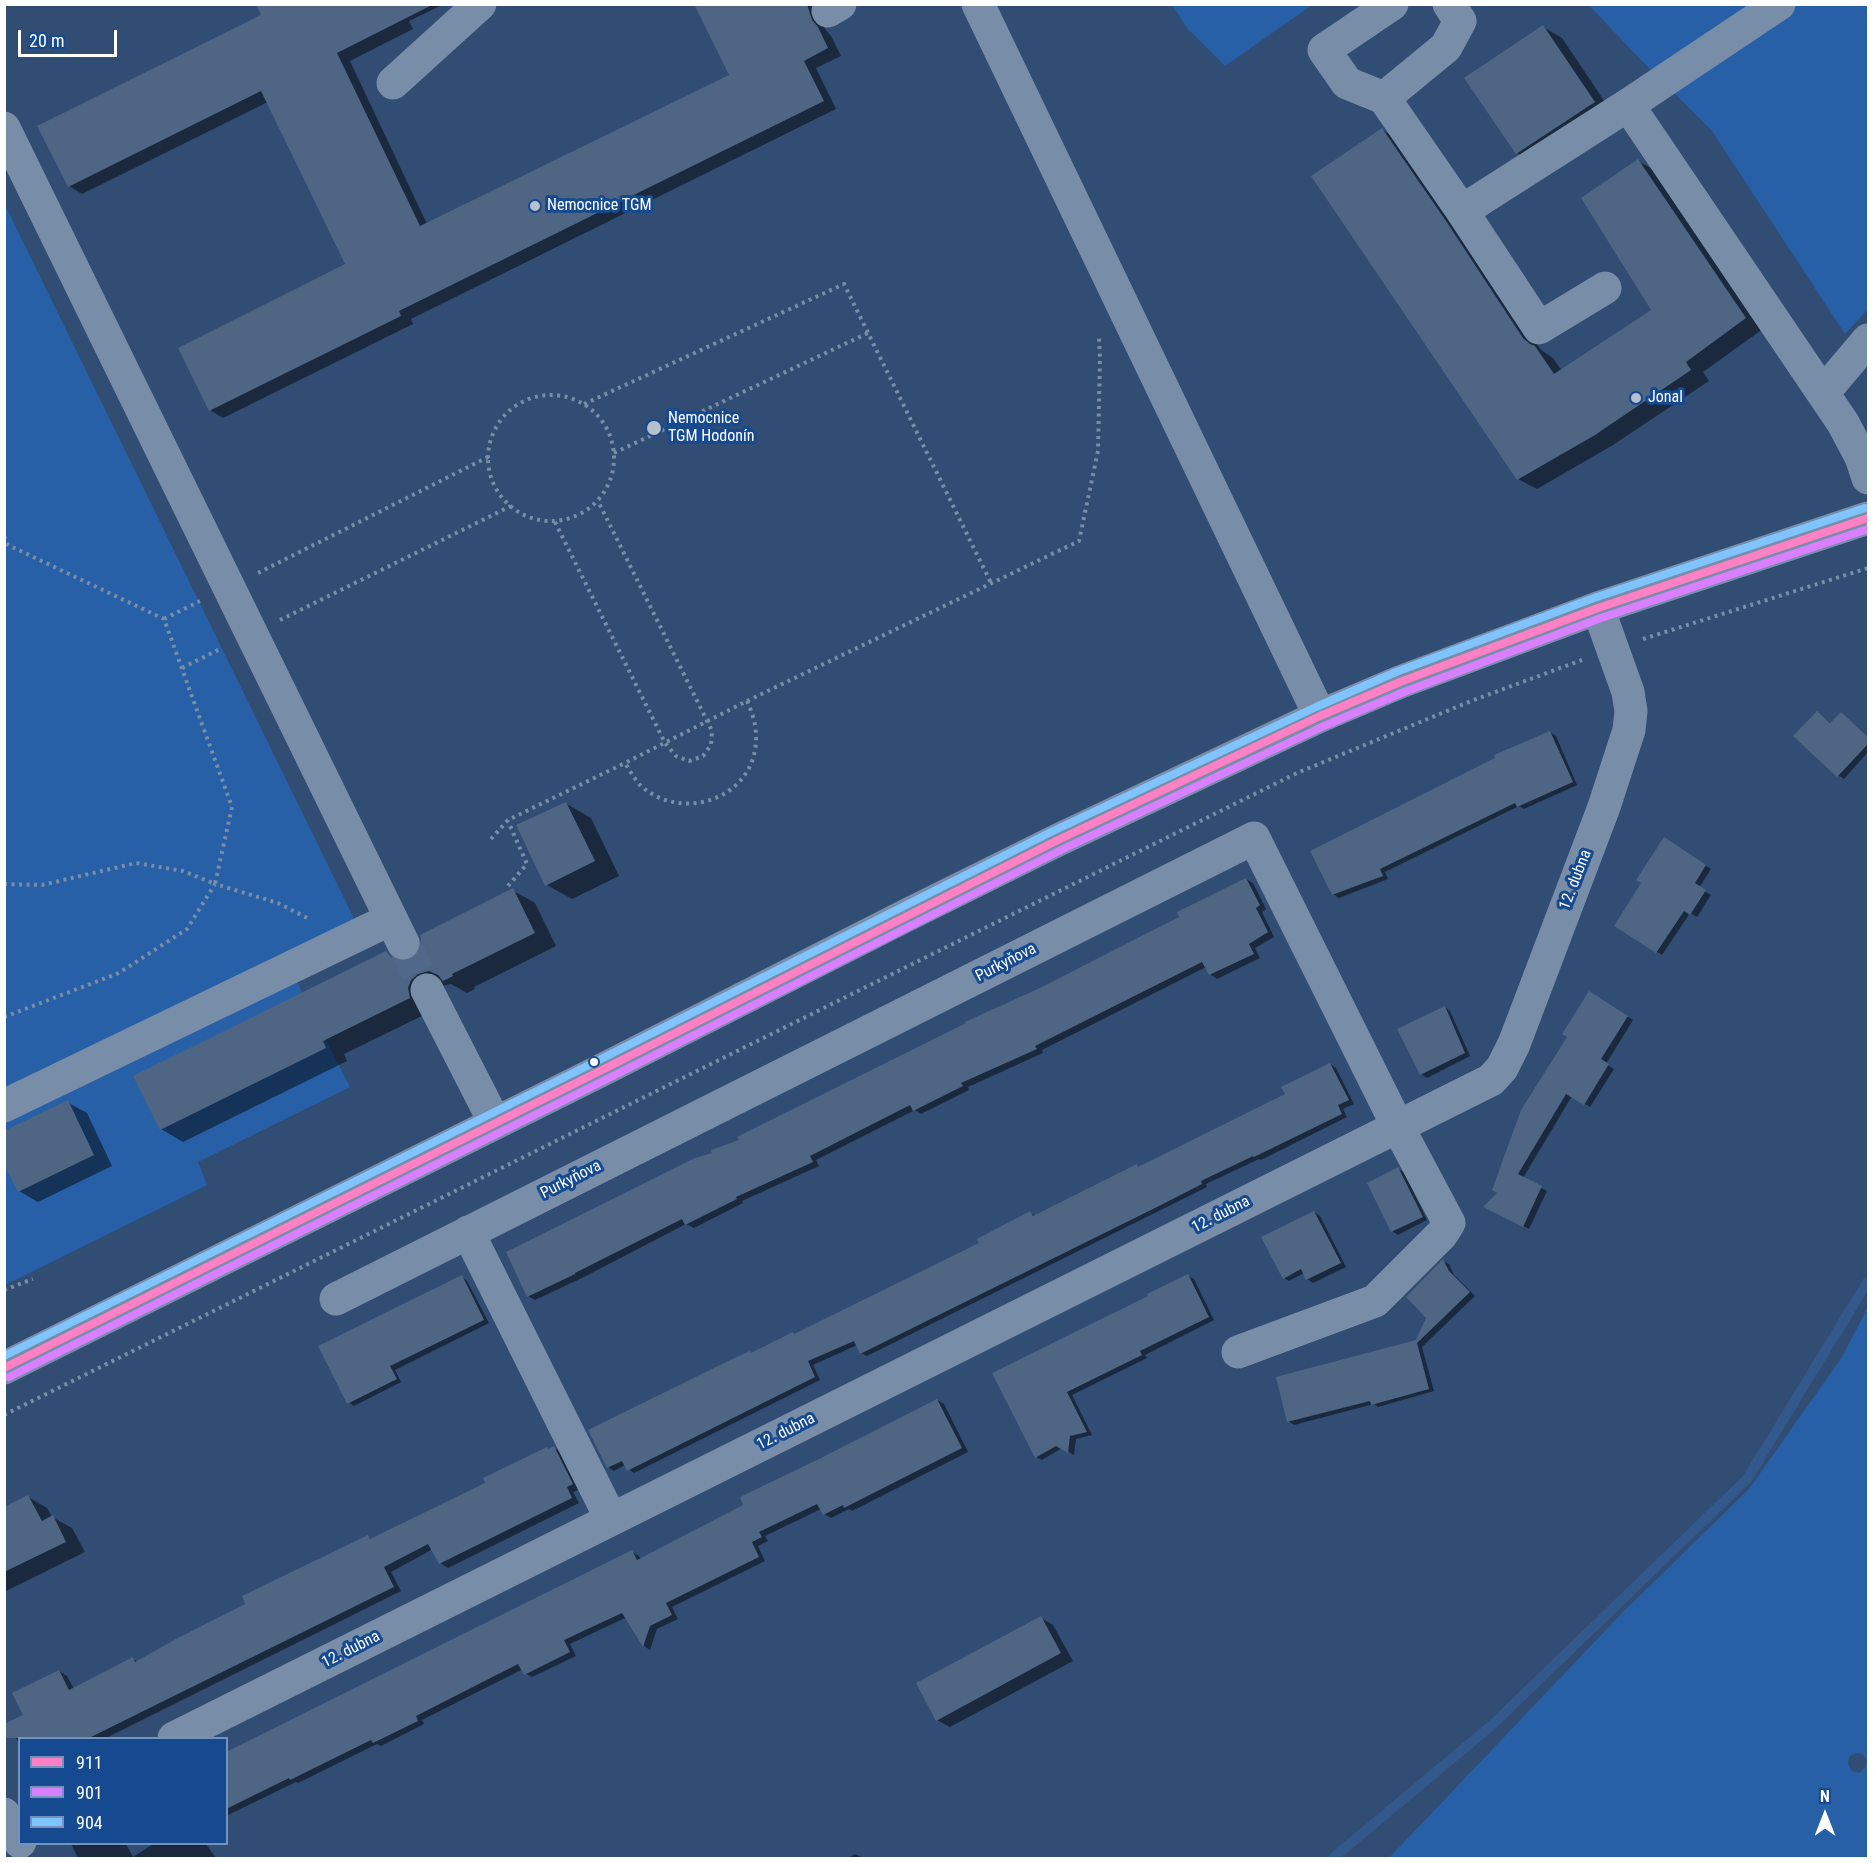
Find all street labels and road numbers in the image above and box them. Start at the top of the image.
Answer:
street label: 12. dubna [1556,847,1596,913]
street label: Purkyňova [973,940,1039,986]
street label: Purkyňova [538,1157,604,1203]
street label: 12. dubna [1189,1192,1253,1238]
street label: 12. dubna [754,1409,818,1455]
street label: 12. dubna [319,1627,383,1673]

